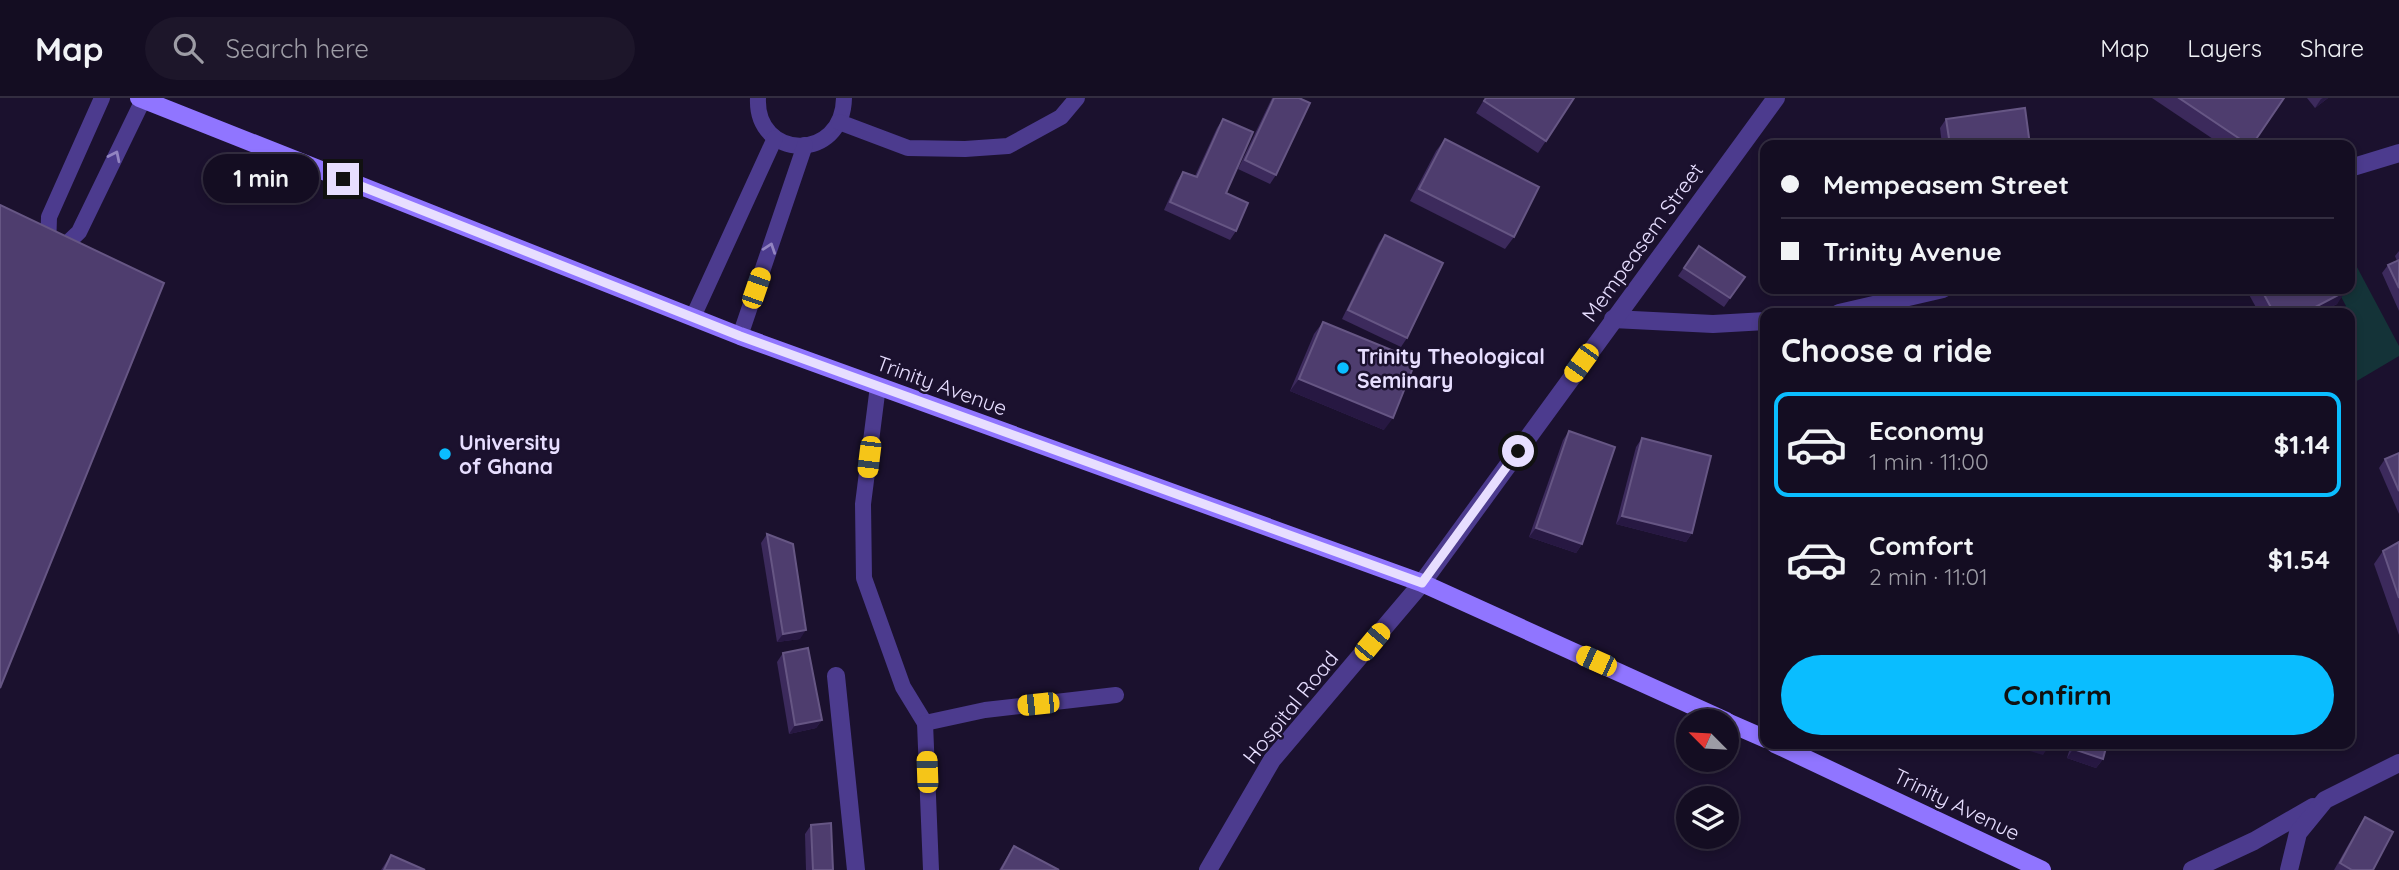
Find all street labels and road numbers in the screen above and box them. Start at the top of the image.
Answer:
street label: Mempeasem Street [1576,158,1708,326]
street label: Trinity Avenue [873,349,1011,421]
street label: Hospital Road [1237,645,1343,769]
street label: Trinity Avenue [1890,762,2024,846]

